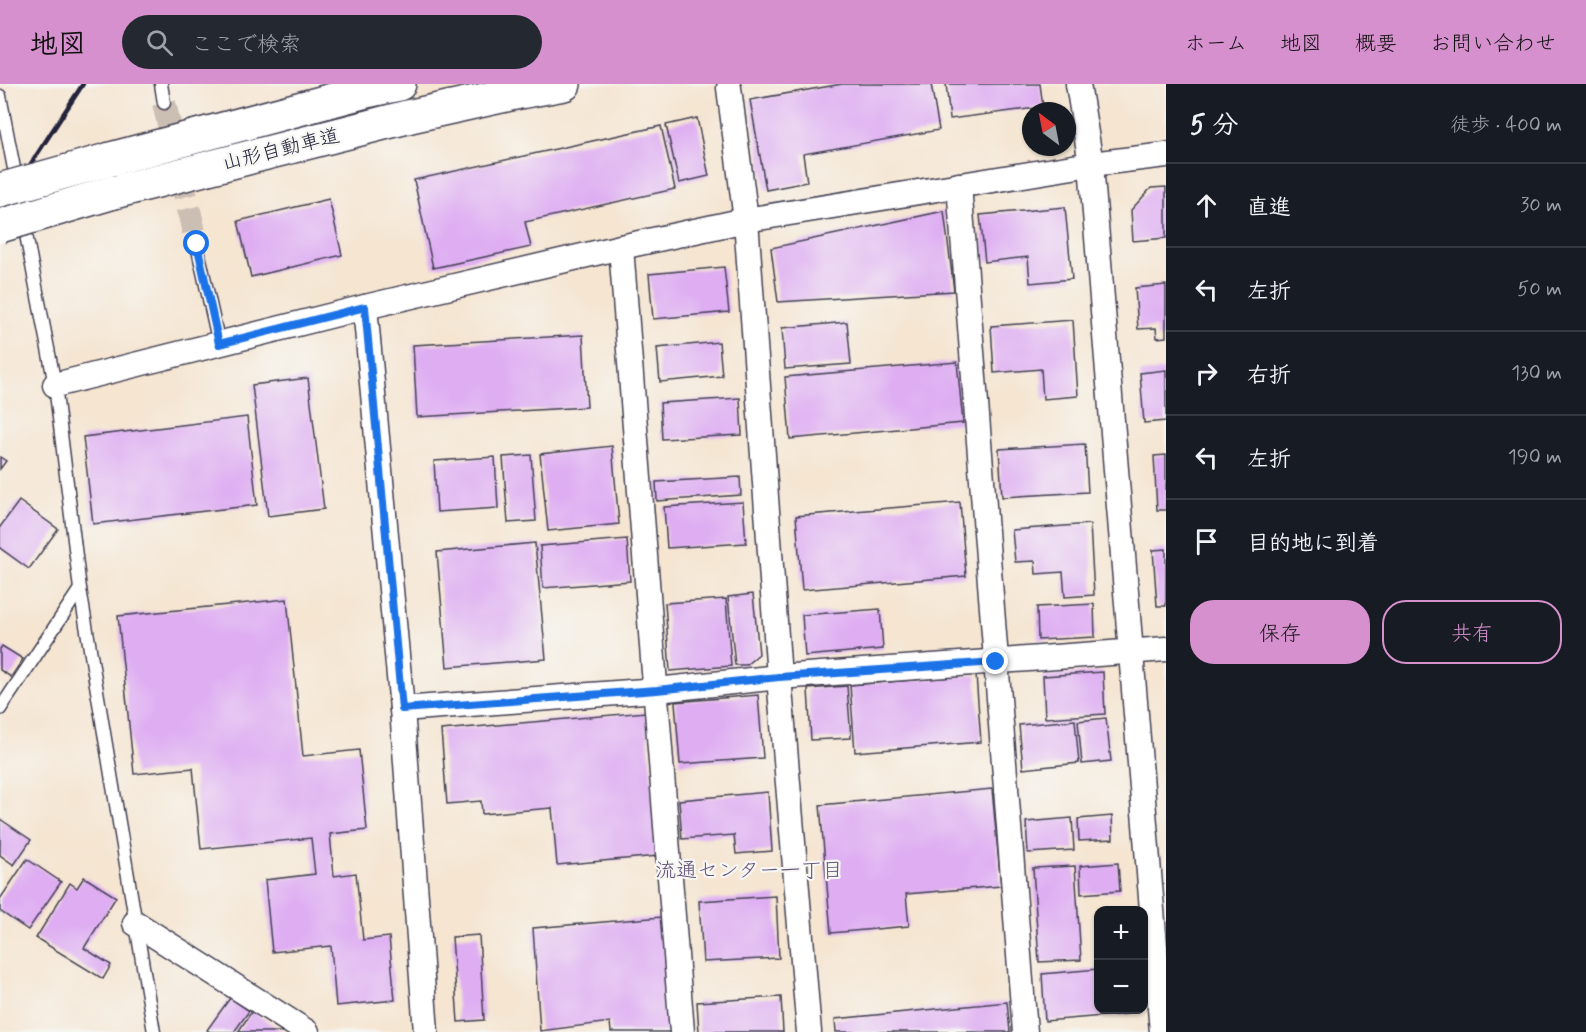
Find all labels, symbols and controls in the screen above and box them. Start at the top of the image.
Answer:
search box [122,15,542,69]
icon: search [143,26,176,59]
text: 地図 [30,27,86,64]
text: ホーム [1185,30,1247,58]
text: 地図 [1280,30,1322,58]
text: 概要 [1355,30,1397,58]
text: お問い合わせ [1430,30,1556,58]
text: ここで検索 [191,31,301,59]
north arrow [1022,102,1076,156]
text: 5 分 [1190,109,1239,143]
text: 徒歩 · 400 m [1450,112,1562,139]
street label: 山形自動車道 [220,122,342,178]
icon: ahead [1190,189,1223,222]
text: 30 m [1520,192,1562,219]
text: 直進 [1247,194,1291,222]
route start [183,230,209,256]
icon: left [1190,273,1223,306]
text: 50 m [1517,276,1562,303]
text: 左折 [1247,278,1291,306]
icon: right [1190,357,1223,390]
text: 130 m [1511,360,1562,387]
text: 右折 [1247,362,1291,390]
icon: left [1190,441,1223,474]
text: 190 m [1508,444,1562,471]
text: 左折 [1247,446,1291,474]
icon: arrive [1190,525,1223,558]
text: 目的地に到着 [1247,530,1379,558]
button: 保存 [1190,600,1370,664]
button: 共有 [1382,600,1562,664]
route end [982,648,1008,674]
district label: 流通センター一丁目 [655,857,843,885]
map controls [1094,906,1148,1014]
button: + [1094,906,1148,960]
button: − [1094,960,1148,1014]

